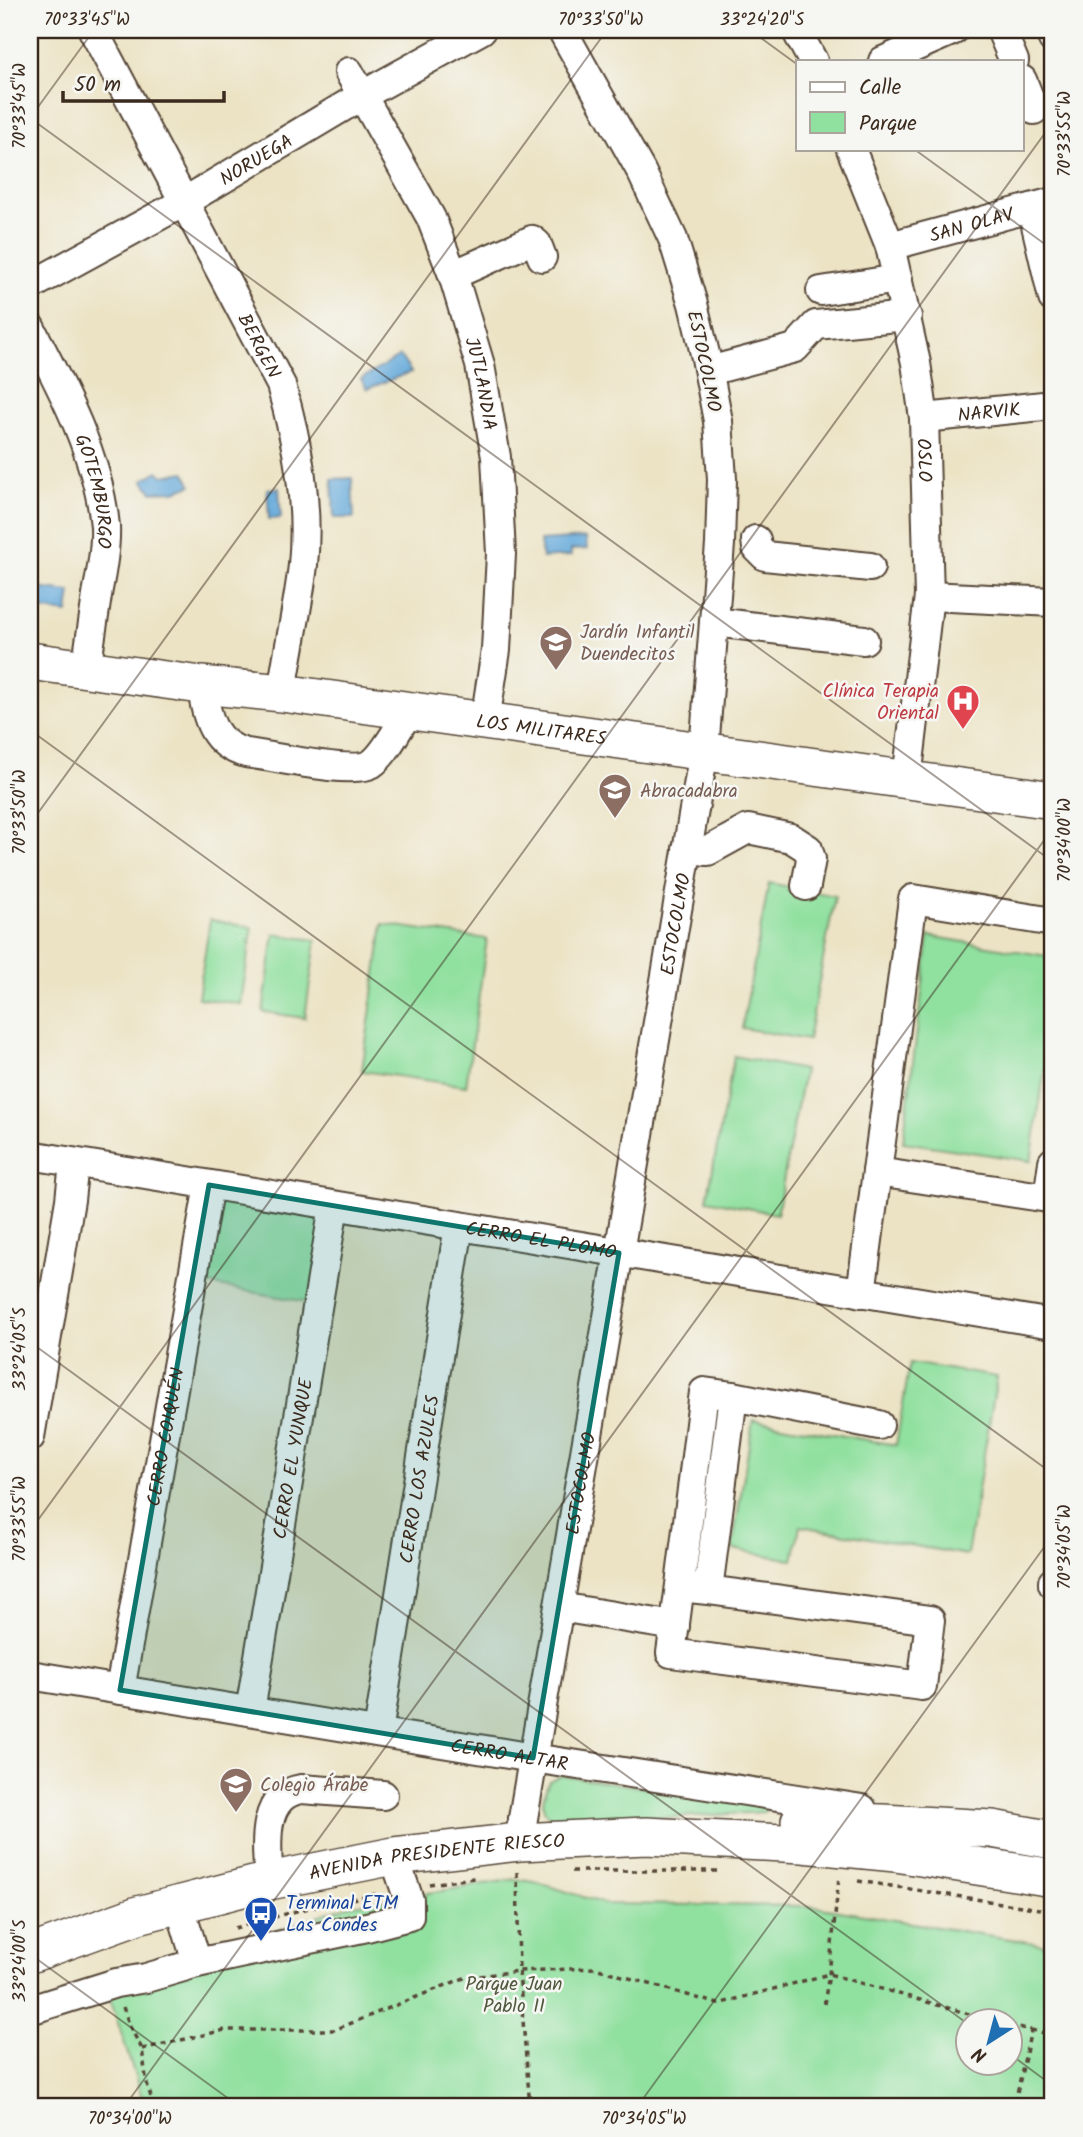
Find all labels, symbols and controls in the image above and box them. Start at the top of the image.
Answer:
text: 70°33'45"W [44,6,130,35]
text: 70°33'50"W [558,6,644,35]
text: 33°24'20"S [720,6,805,35]
scale bar [63,60,224,104]
legend [796,60,1024,150]
text: 70°33'45"W [6,63,35,149]
text: 50 m [74,69,121,102]
text: Calle [859,72,902,105]
text: 70°33'55"W [1051,91,1080,177]
text: Parque [859,108,917,141]
street label: NORUEGA [214,127,299,195]
street label: SAN OLAV [926,200,1019,252]
street label: BERGEN [229,308,288,384]
street label: ESTOCOLMO [678,308,729,415]
street label: JUTLANDIA [455,333,504,433]
street label: NARVIK [956,395,1022,432]
street label: GOTEMBURGO [66,430,118,550]
street label: OSLO [908,438,939,483]
place label: Jardín Infantil Duendecitos [580,618,695,670]
school or university icon: Jardín Infantil Duendecitos [537,623,575,672]
place label: Clínica Terapia Oriental [822,677,939,729]
hospital icon: Clínica Terapia Oriental [944,682,982,731]
street label: LOS MILITARES [474,707,608,755]
text: 70°33'50"W [6,769,35,855]
school or university icon: Abracadabra [596,771,634,820]
place label: Abracadabra [640,777,738,807]
text: 70°34'00"W [1051,798,1080,882]
street label: ESTOCOLMO [653,871,700,978]
street label: CERRO EL PLOMO [463,1214,619,1269]
text: 33°24'05"S [6,1307,35,1391]
street label: CERRO COIQUÉN [140,1365,194,1509]
street label: CERRO EL YUNQUE [266,1375,322,1542]
street label: CERRO LOS AZULES [392,1393,449,1566]
street label: ESTOCOLMO [558,1430,605,1537]
text: 70°33'55"W [6,1476,35,1562]
text: 70°34'05"W [1051,1505,1080,1589]
street label: CERRO ALTAR [448,1732,570,1780]
school or university icon: Colegio Árabe [217,1765,255,1814]
place label: Colegio Árabe [260,1771,369,1801]
street label: AVENIDA PRESIDENTE RIESCO [306,1827,566,1890]
place label: Terminal ETM Las Condes [286,1889,398,1941]
bus stop icon: Terminal ETM Las Condes [242,1894,280,1943]
text: 33°24'00"S [6,1919,35,2003]
park label: Parque Juan Pablo II [466,1970,562,2022]
north arrow [954,2008,1024,2078]
text: N [967,2038,994,2070]
text: 70°34'00"W [88,2105,172,2134]
text: 70°34'05"W [602,2105,686,2134]

